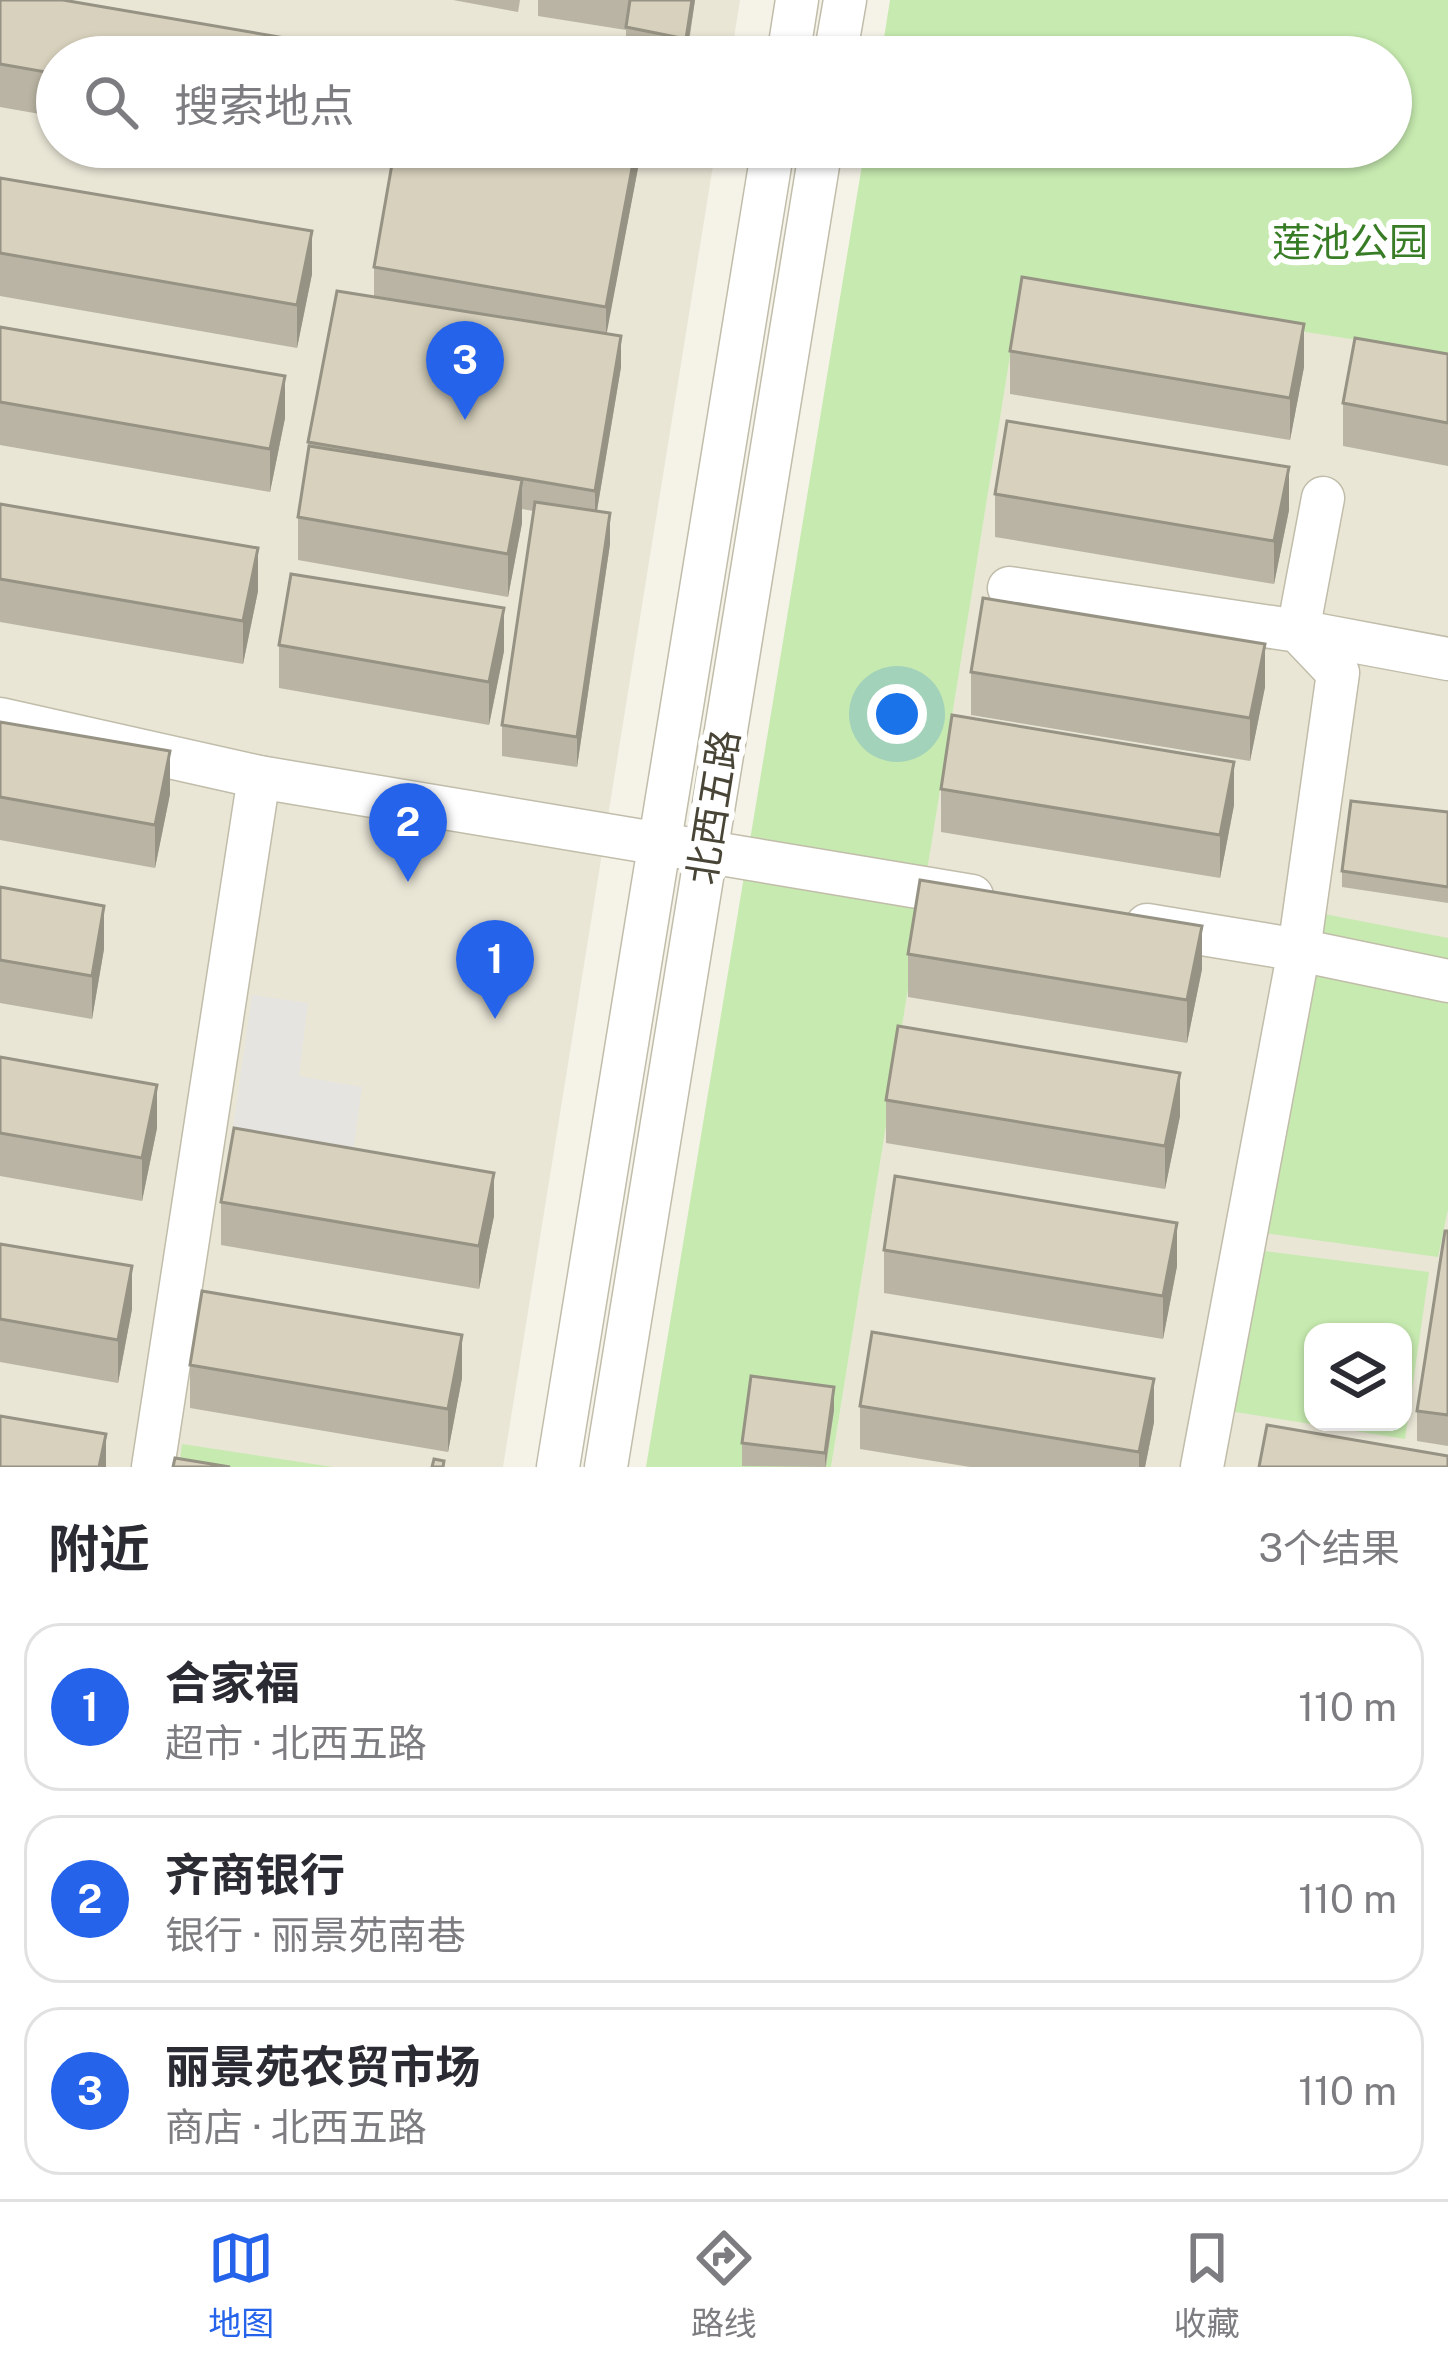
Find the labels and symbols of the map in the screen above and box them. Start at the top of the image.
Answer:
park label: 莲池公园 [1272,219,1428,265]
pin: 3 [426,321,504,420]
your location [867,684,927,744]
street label: 北西五路 [678,726,748,888]
pin: 2 [369,783,447,882]
pin: 1 [456,920,534,1019]

